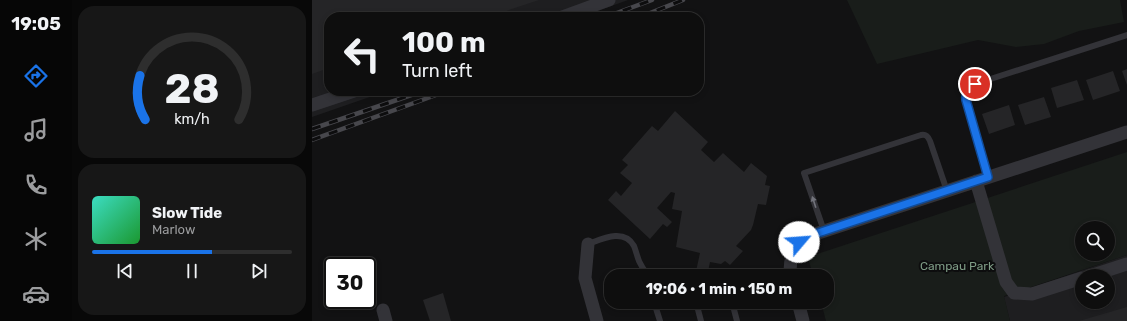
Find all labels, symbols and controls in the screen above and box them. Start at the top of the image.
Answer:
text: 19:05 [11,13,61,35]
text: 100 m [402,26,486,59]
icon: left [336,28,388,80]
text: Turn left [402,60,472,82]
icon: directions [22,62,50,90]
text: 28 [164,64,220,113]
pin [958,67,992,101]
icon: arrive [964,73,986,95]
text: km/h [174,110,210,127]
icon: music [22,116,50,144]
icon: phone [22,171,50,199]
one-way arrow [811,196,817,208]
text: Slow Tide [152,204,222,222]
position arrow [778,221,820,263]
map controls [1075,221,1115,309]
button: search [1075,221,1115,261]
text: Marlow [152,222,195,237]
icon: climate [22,225,50,253]
speed limit sign: 30 [324,257,376,309]
park label: Campau Park [920,259,995,273]
icon: previous [114,260,136,282]
icon: pause [181,260,203,282]
icon: next [248,260,270,282]
button: layers [1075,269,1115,309]
icon: car [22,280,50,308]
text: 19:06 · 1 min · 150 m [646,280,792,298]

